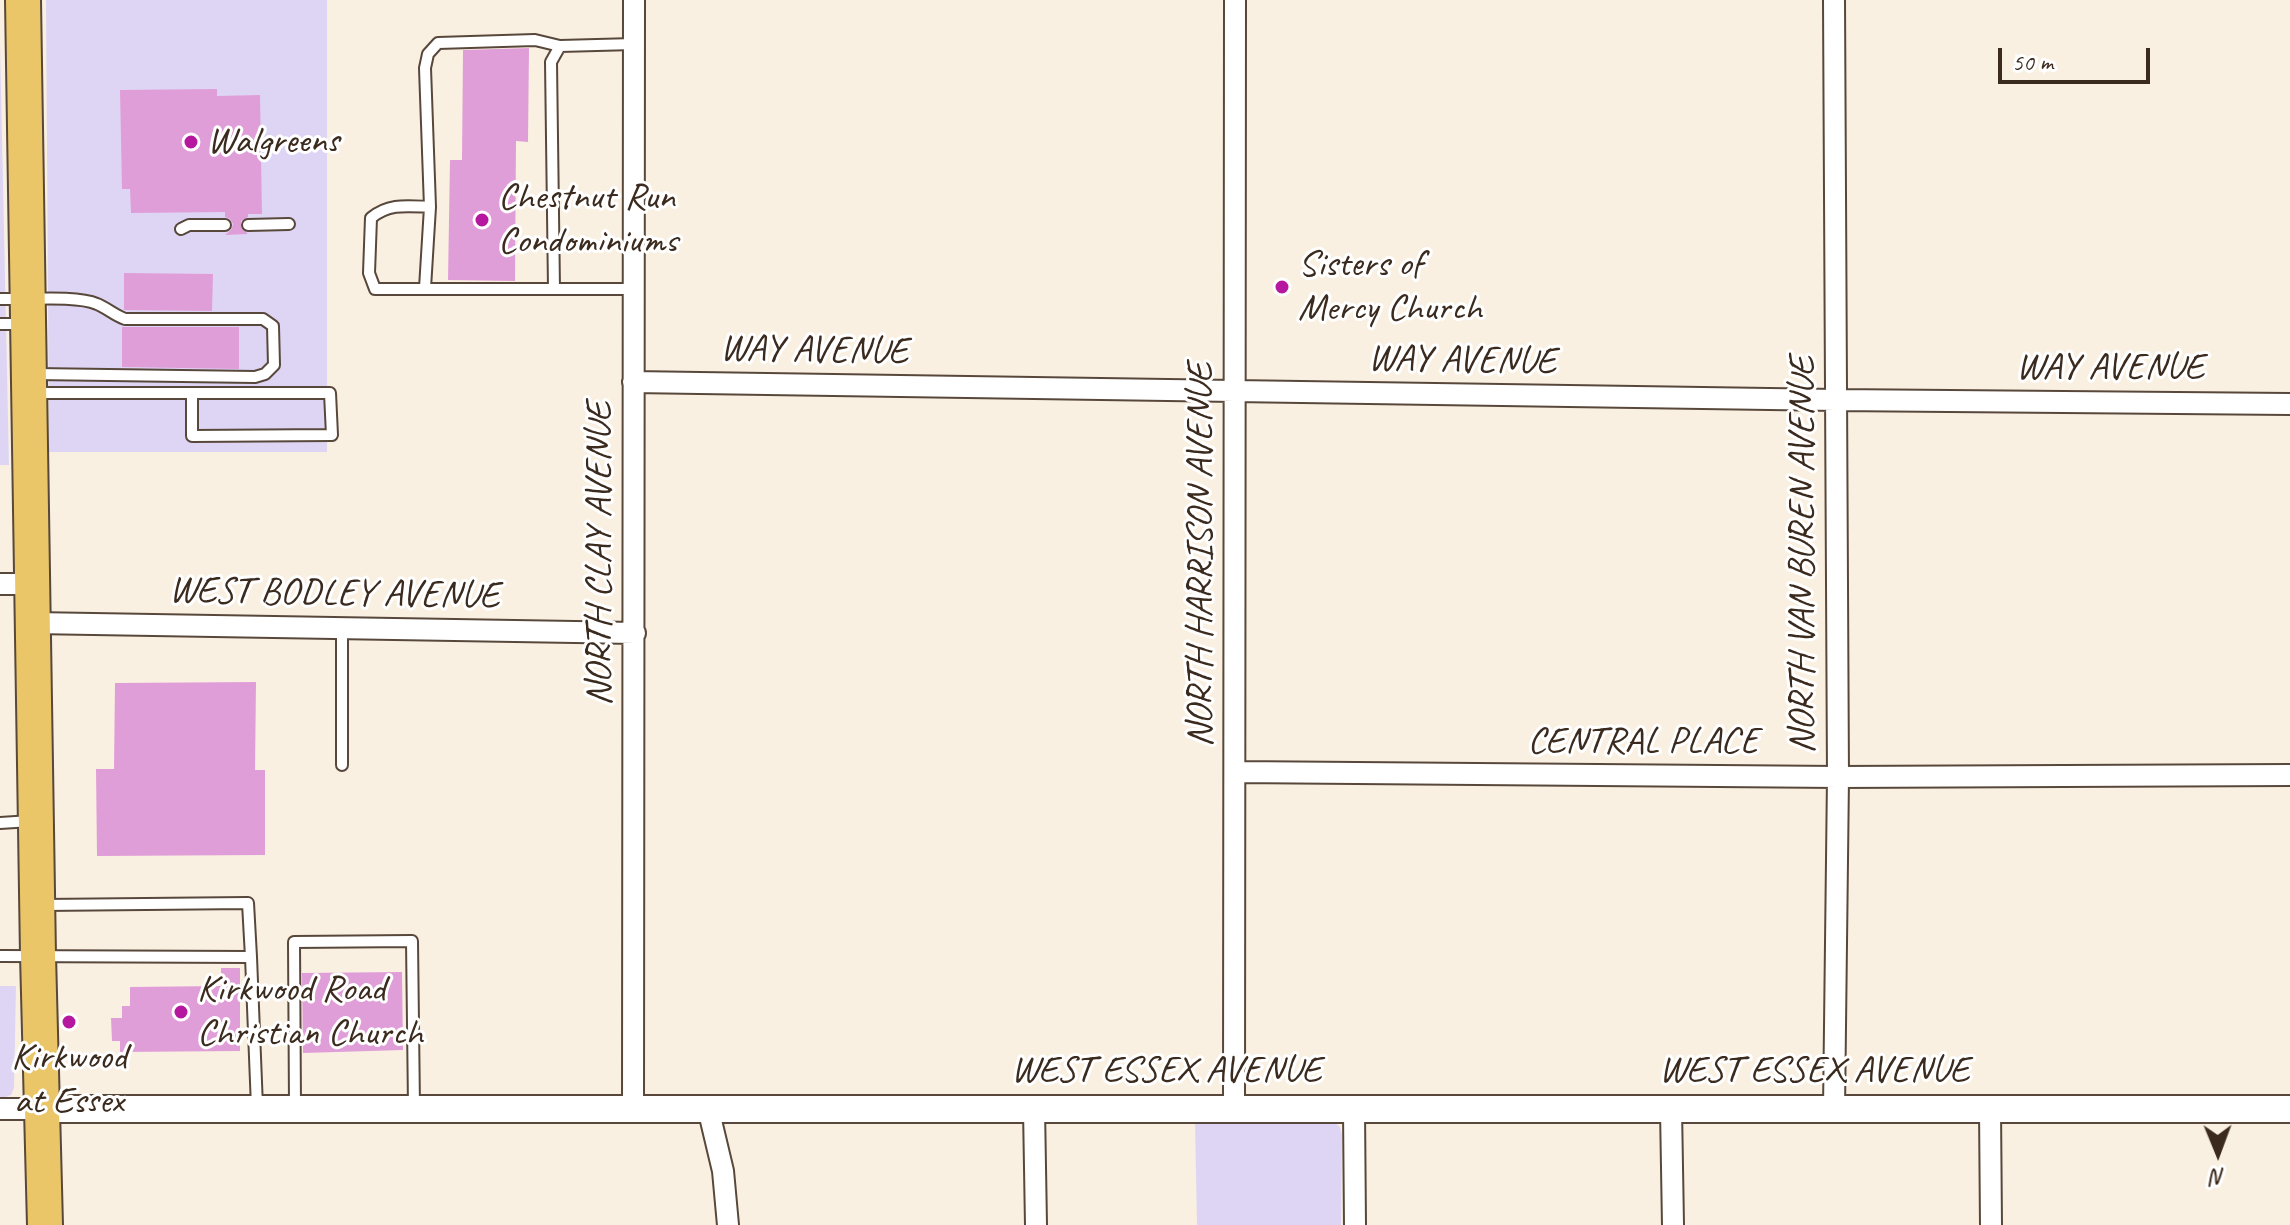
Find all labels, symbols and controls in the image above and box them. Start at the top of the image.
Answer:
scale bar [2002,32,2154,82]
text: 50 m [2012,47,2053,77]
place label: Walgreens [207,119,339,165]
marker: Walgreens [182,133,200,151]
place label: Chestnut Run Condominiums [498,175,678,264]
marker: Chestnut Run Condominiums [473,211,491,229]
place label: Sisters of Mercy Church [1298,242,1482,332]
marker: Sisters of Mercy Church [1273,278,1291,296]
street label: WAY AVENUE [719,327,909,375]
street label: WAY AVENUE [1367,337,1557,385]
street label: WAY AVENUE [2016,345,2204,391]
street label: NORTH VAN BUREN AVENUE [1780,356,1826,754]
street label: NORTH HARRISON AVENUE [1178,363,1224,747]
street label: NORTH CLAY AVENUE [577,402,623,706]
street label: WEST BODLEY AVENUE [168,568,500,620]
street label: CENTRAL PLACE [1527,719,1759,765]
place label: Kirkwood Road Christian Church [197,967,423,1056]
marker: Kirkwood Road Christian Church [172,1003,190,1021]
marker: Kirkwood at Essex [60,1013,78,1031]
place label: Kirkwood at Essex [11,1035,127,1124]
street label: WEST ESSEX AVENUE [1011,1048,1321,1094]
street label: WEST ESSEX AVENUE [1659,1048,1969,1094]
north arrow [2178,1113,2258,1193]
text: N [2211,1163,2225,1191]

